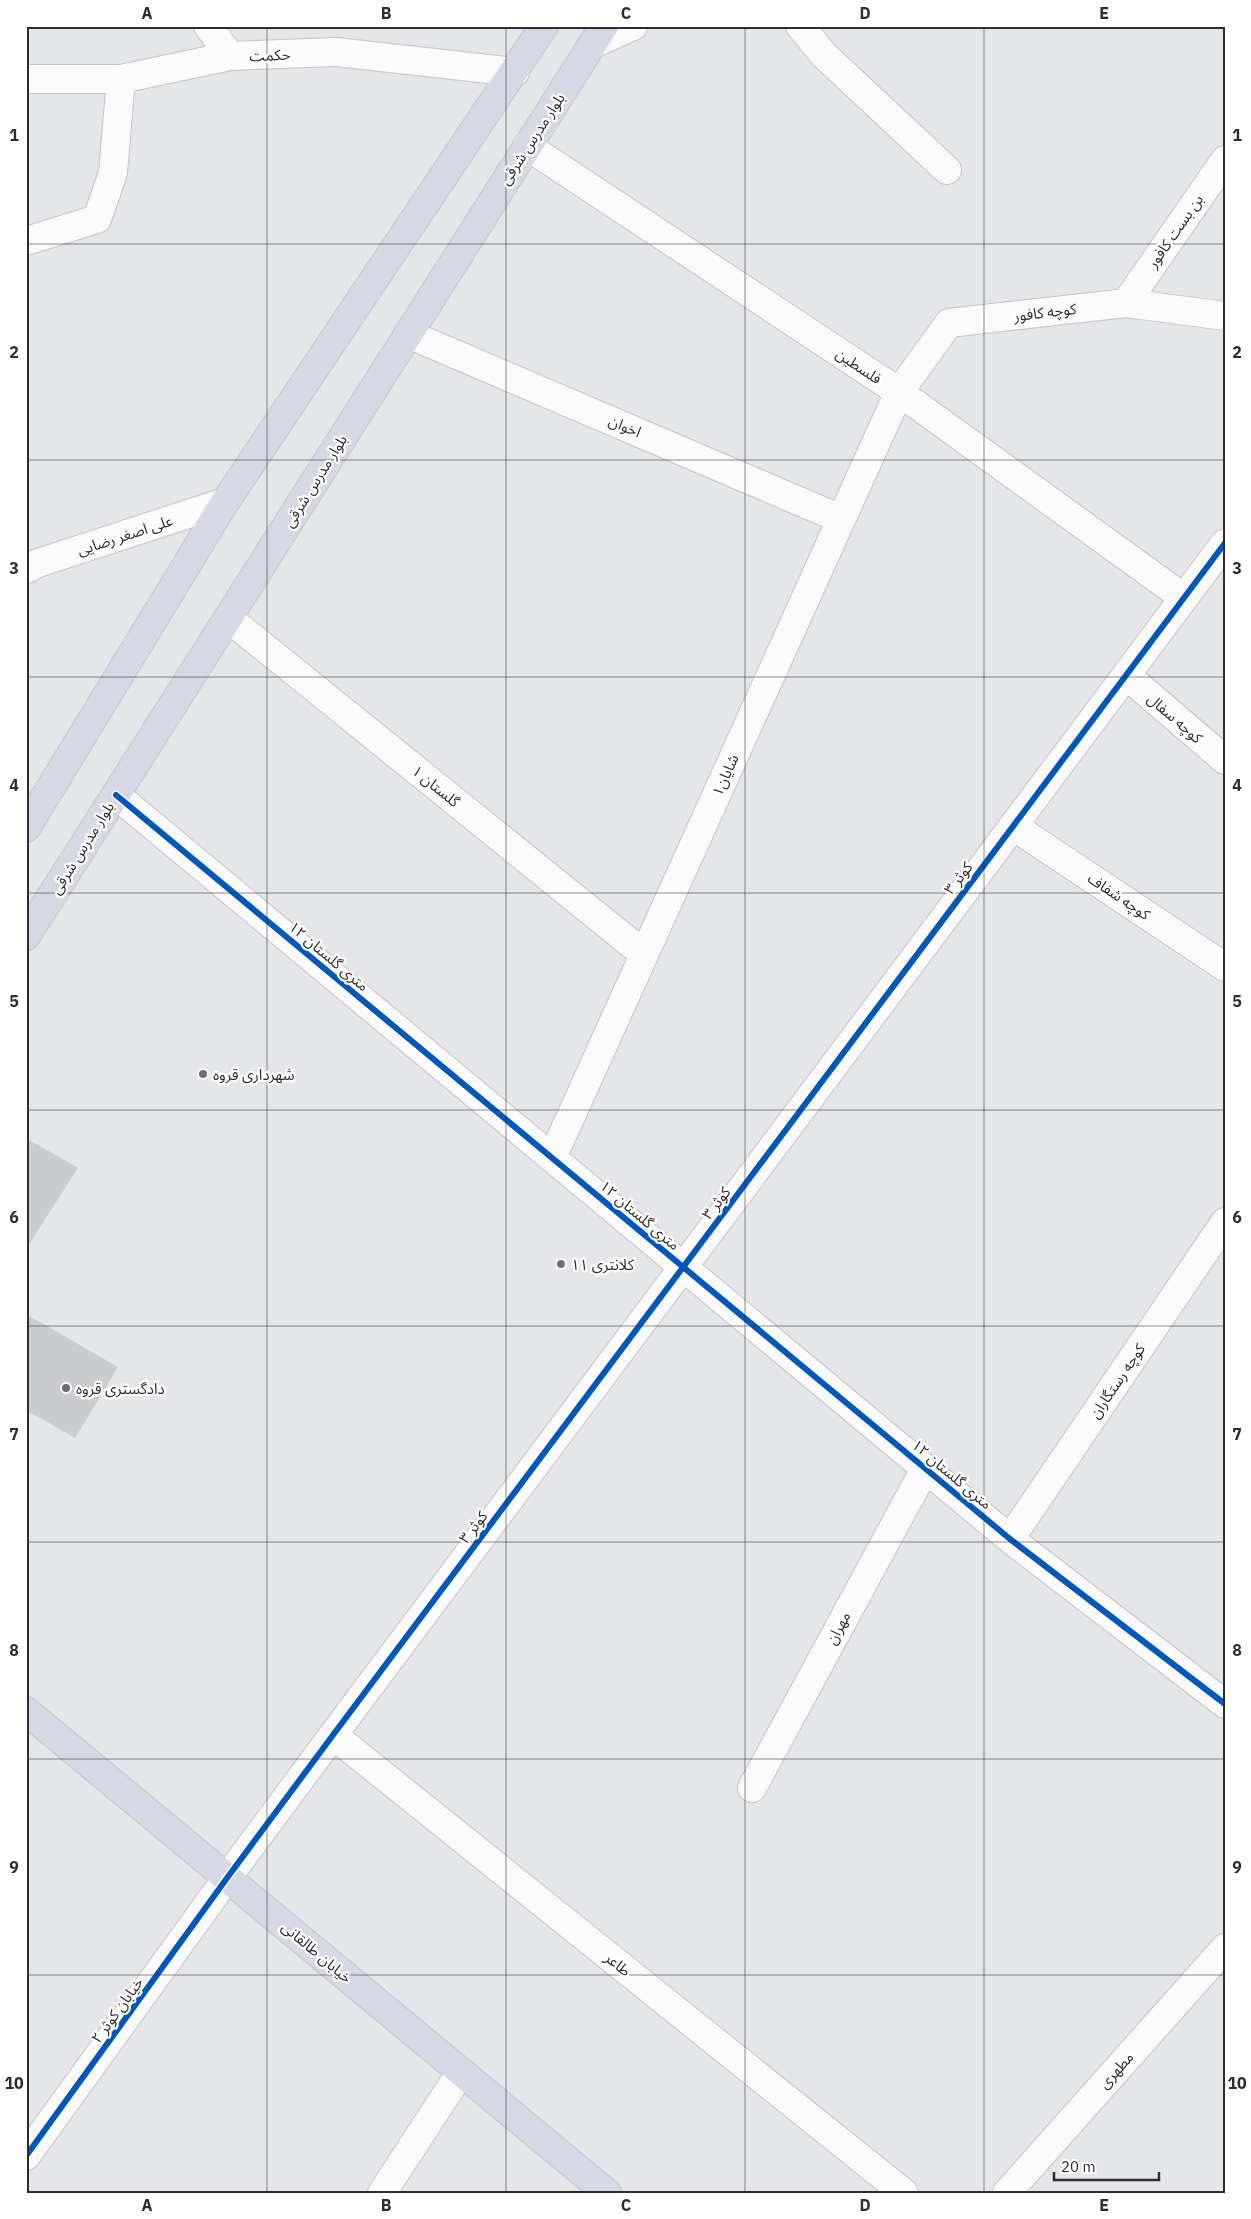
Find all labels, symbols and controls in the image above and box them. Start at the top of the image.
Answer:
text: A [142,3,153,23]
text: B [381,3,392,23]
text: C [621,3,631,23]
text: D [859,3,871,23]
text: E [1099,3,1109,23]
street label: حکمت [249,45,291,65]
street label: بلوار مدرس شرقی [495,89,569,189]
text: 1 [9,125,19,145]
text: 1 [1232,125,1242,145]
street label: بن بست کافور [1142,191,1207,272]
street label: کوچه کافور [1012,299,1078,326]
text: 2 [9,342,19,362]
text: 2 [1232,342,1242,362]
street label: فلسطین [832,344,886,388]
street label: اخوان [606,411,644,441]
street label: بلوار مدرس شرقی [279,431,351,531]
street label: علی اصغر رضایی [75,510,176,559]
text: 3 [9,558,19,578]
text: 3 [1232,558,1242,578]
street label: کوچه سفال [1143,689,1207,748]
street label: شایان۱ [707,751,743,799]
street label: گلستان ۱ [408,761,464,811]
text: 4 [9,775,19,795]
text: 4 [1232,775,1242,795]
street label: بلوار مدرس شرقی [46,798,118,898]
street label: کوثر ۳ [940,857,977,898]
street label: کوچه شفاف [1084,868,1155,925]
street label: ۱۲ متری گلستان [285,917,373,995]
text: 5 [9,991,19,1011]
text: 5 [1232,991,1242,1011]
place label: شهرداری قروه [213,1065,295,1084]
marker: شهرداری قروه [197,1068,209,1080]
street label: ۱۲ متری گلستان [596,1176,684,1254]
street label: کوثر ۳ [698,1182,735,1223]
text: 6 [9,1207,19,1227]
text: 6 [1232,1207,1242,1227]
place label: کلانتری ۱۱ [571,1255,635,1274]
marker: کلانتری ۱۱ [555,1258,567,1270]
street label: کوچه رستگاران [1085,1339,1150,1423]
place label: دادگستری قروه [76,1379,165,1398]
marker: دادگستری قروه [60,1382,72,1394]
text: 7 [9,1424,19,1444]
text: 7 [1232,1424,1242,1444]
street label: ۱۲ متری گلستان [908,1435,996,1513]
street label: کوثر ۳ [455,1506,492,1547]
street label: مهران [821,1608,855,1648]
text: 8 [9,1640,19,1660]
text: 8 [1232,1640,1242,1660]
text: 9 [9,1857,19,1877]
text: 9 [1232,1857,1242,1877]
street label: خیابان طالقانی [278,1917,356,1987]
street label: طاعر [600,1947,635,1980]
street label: خیابان کوثر ۲ [87,1973,147,2047]
street label: مطهری [1094,2047,1138,2093]
text: 10 [4,2073,24,2093]
text: 10 [1227,2073,1247,2093]
scale bar [1054,2149,1158,2181]
text: 20 m [1061,2157,1096,2176]
text: A [142,2195,153,2215]
text: B [381,2195,392,2215]
text: C [621,2195,631,2215]
text: D [859,2195,871,2215]
text: E [1099,2195,1109,2215]

